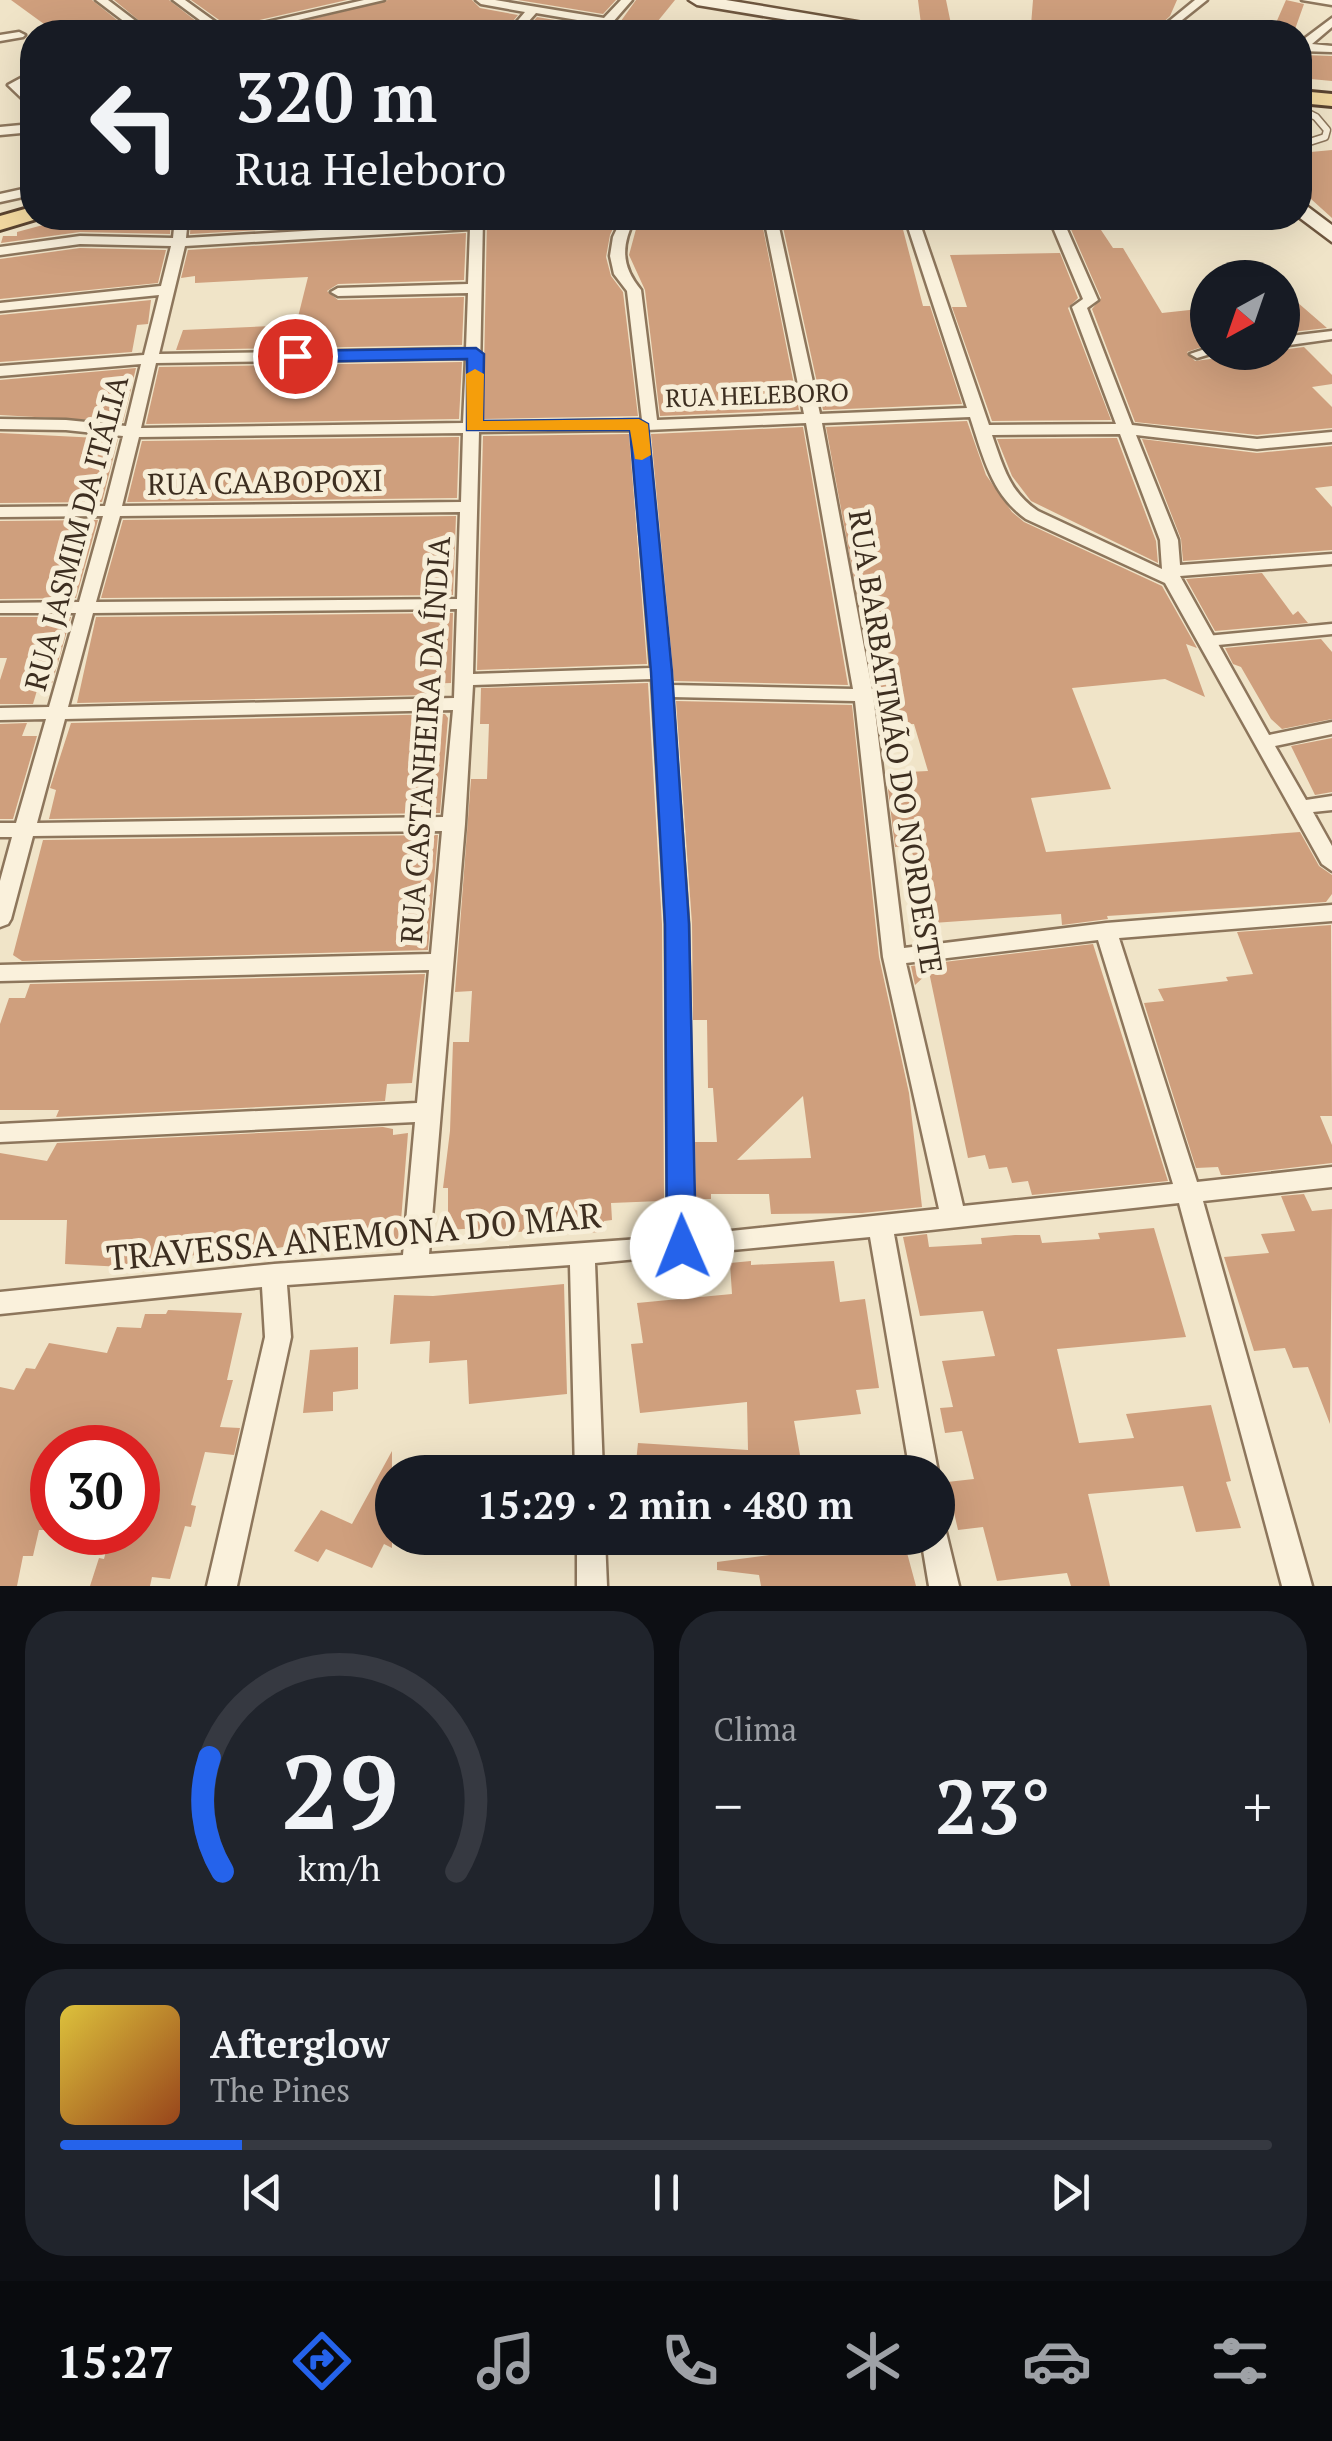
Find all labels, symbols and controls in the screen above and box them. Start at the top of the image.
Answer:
text: 320 m [235,49,437,142]
icon: left [70,60,200,190]
text: Rua Heleboro [235,138,506,198]
north arrow [1190,260,1300,370]
map controls [1190,260,1300,370]
pin [253,314,338,399]
icon: arrive [268,329,323,384]
street label: RUA JASMIM DA ITÁLIA [15,370,138,695]
street label: RUA HELEBORO [664,375,849,414]
street label: RUA CAABOPOXI [147,460,383,504]
street label: RUA BARBATIMÃO DO NORDESTE [840,507,952,977]
street label: RUA CASTANHEIRA DA ÍNDIA [391,534,459,945]
street label: TRAVESSA ANEMONA DO MAR [105,1191,603,1281]
position arrow [630,1195,734,1299]
speed limit sign: 30 [30,1425,160,1555]
text: 15:29 · 2 min · 480 m [477,1480,853,1530]
text: Clima [714,1708,797,1750]
text: 29 [280,1721,398,1859]
text: 23° [935,1756,1051,1855]
text: − [714,1769,743,1842]
text: + [1243,1769,1272,1842]
text: km/h [298,1844,381,1891]
text: Afterglow [210,2019,390,2069]
text: The Pines [210,2069,350,2111]
icon: previous [235,2165,290,2220]
icon: pause [639,2165,694,2220]
icon: next [1043,2165,1098,2220]
icon: directions [287,2326,357,2396]
icon: music [471,2326,541,2396]
icon: phone [655,2326,725,2396]
icon: climate [838,2326,908,2396]
icon: car [1022,2326,1092,2396]
icon: filters [1205,2326,1275,2396]
text: 15:27 [57,2331,174,2391]

